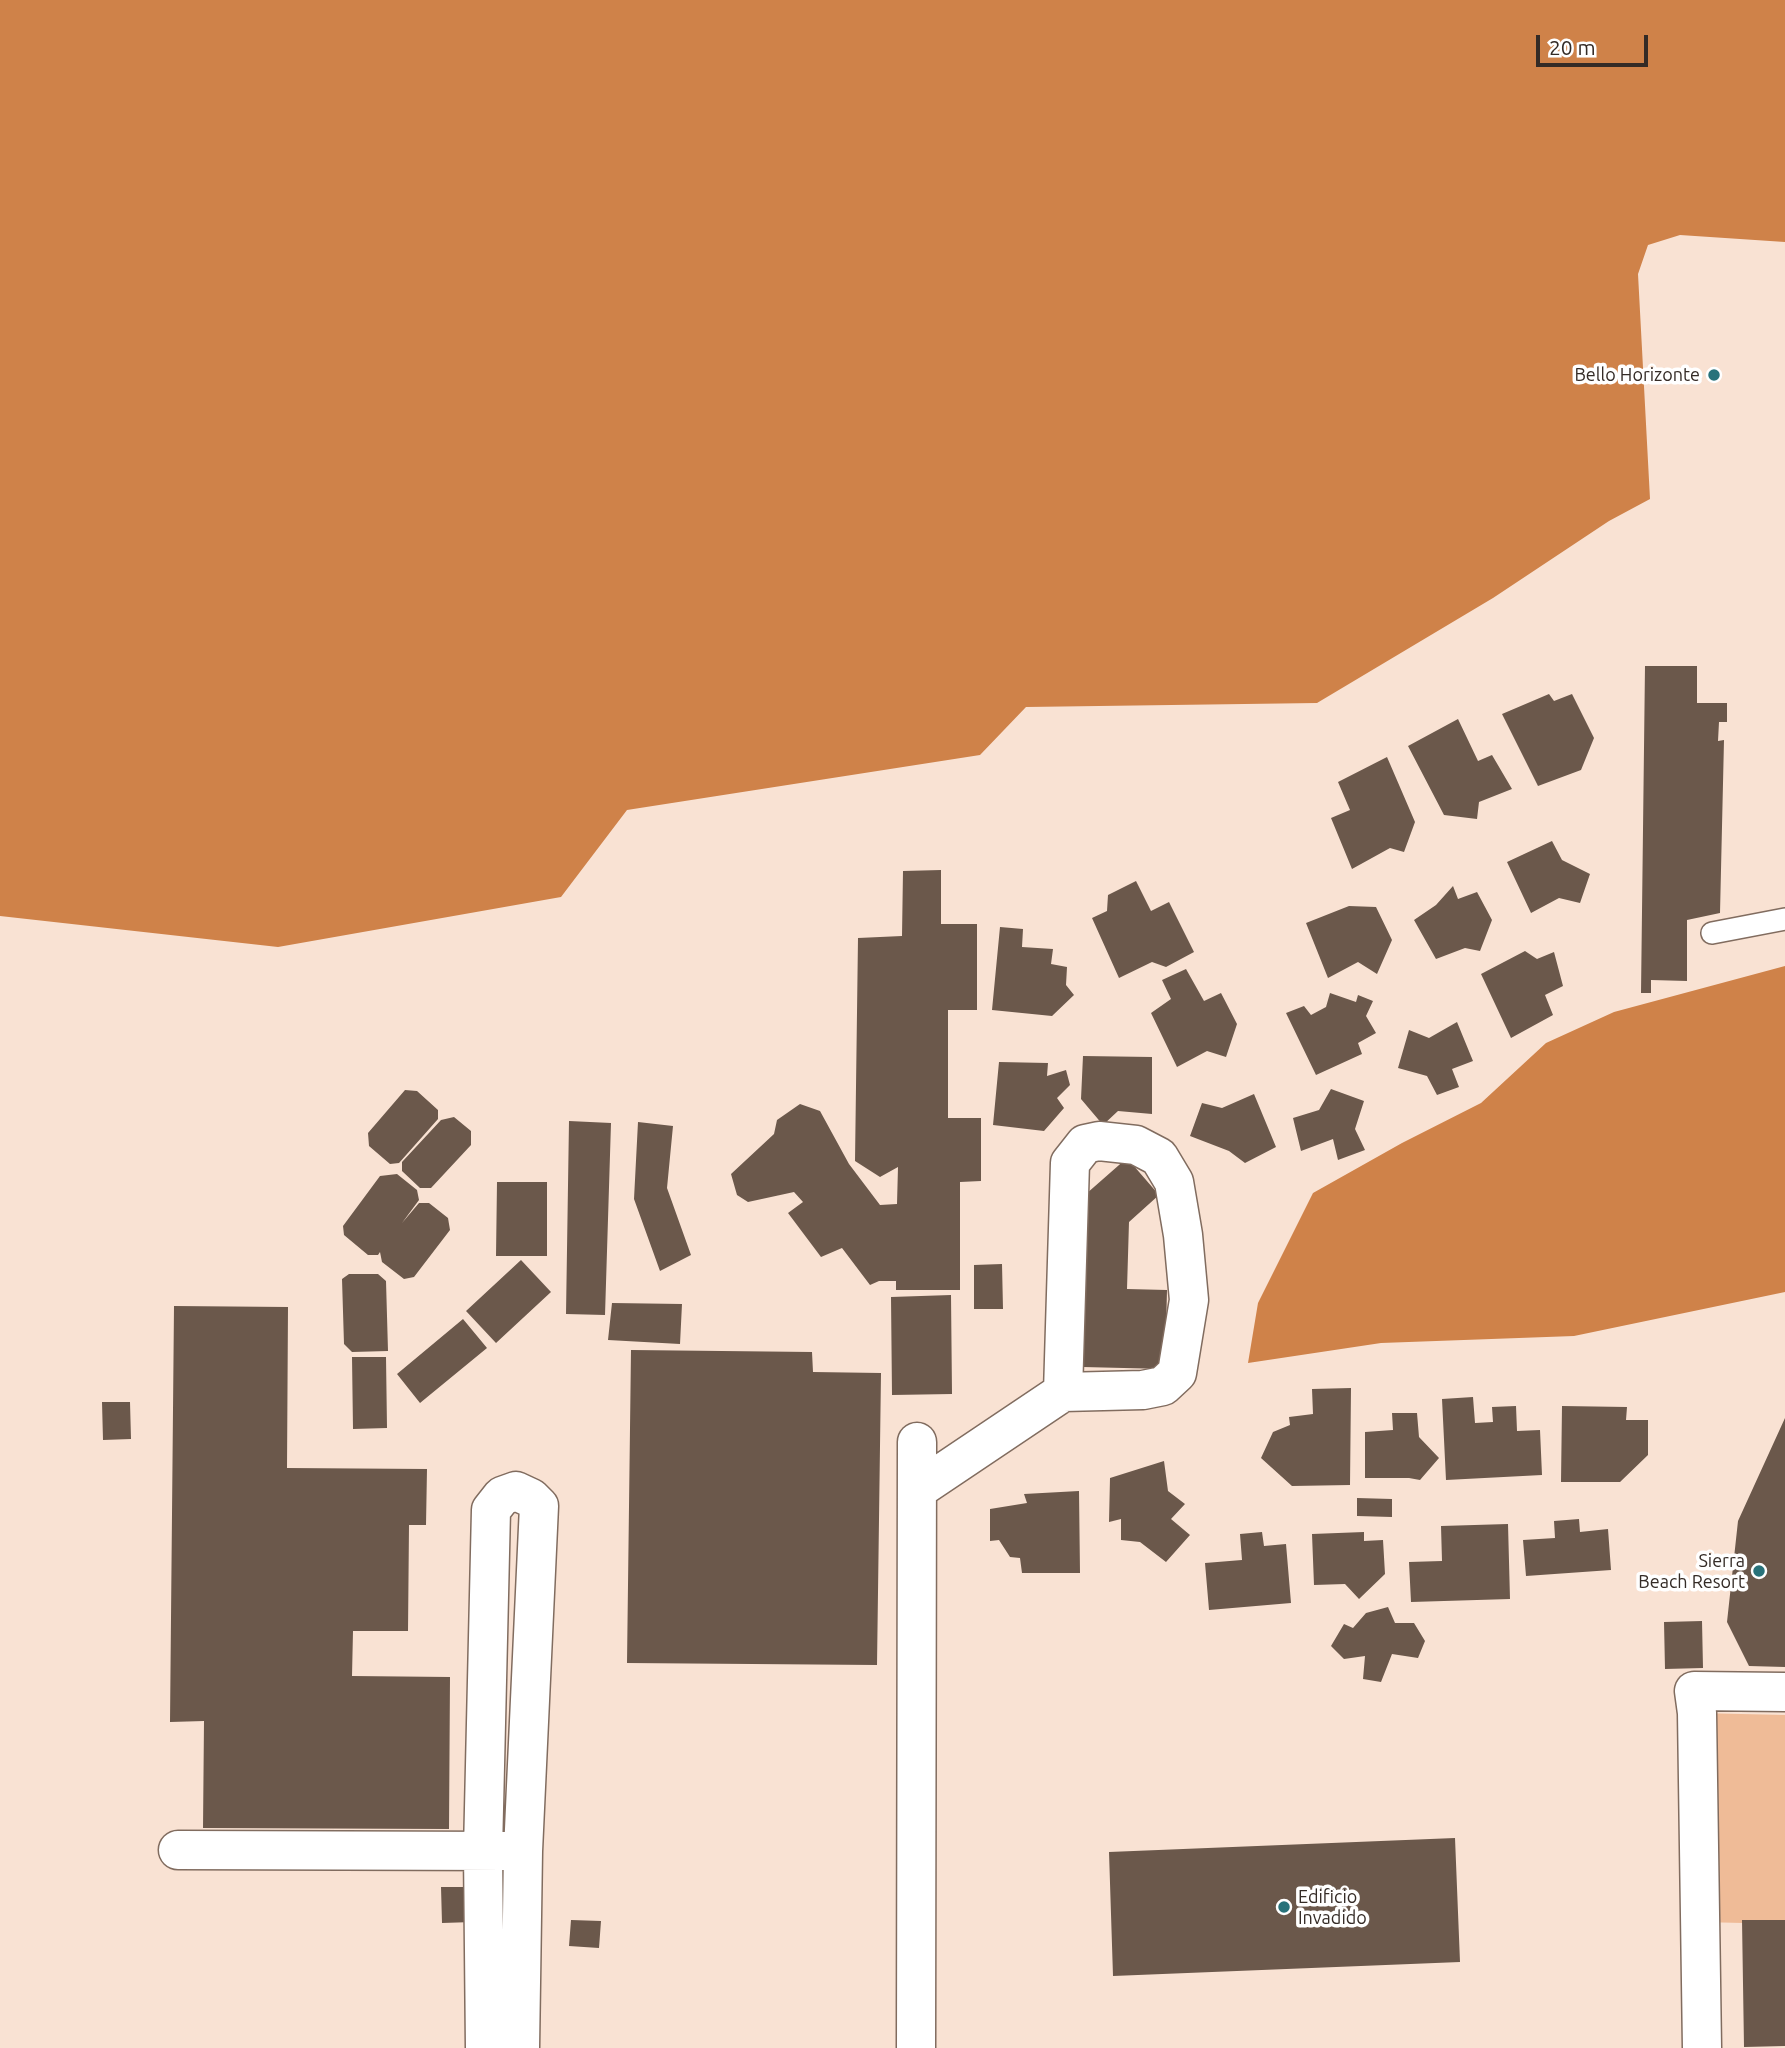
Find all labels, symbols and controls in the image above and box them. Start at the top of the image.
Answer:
scale bar [1540,21,1652,65]
text: 20 m [1549,35,1596,59]
place label: Bello Horizonte [1574,364,1700,386]
marker: Bello Horizonte [1706,367,1722,383]
place label: Sierra Beach Resort [1638,1550,1745,1592]
marker: Sierra Beach Resort [1751,1563,1767,1579]
place label: Edificio Invadido [1298,1886,1367,1928]
marker: Edificio Invadido [1276,1899,1292,1915]

